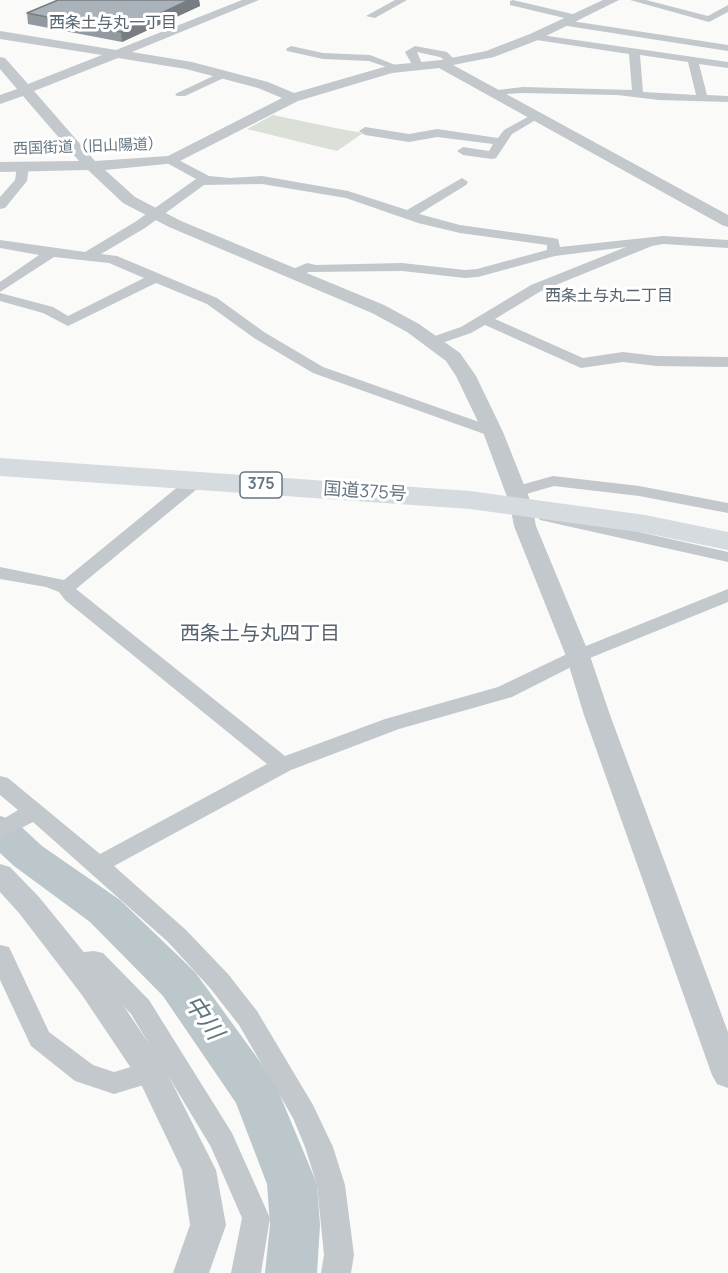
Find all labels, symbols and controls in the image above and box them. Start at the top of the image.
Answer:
district label: 西条土与丸一丁目 [49,14,177,34]
street label: 西国街道（旧山陽道） [13,135,163,159]
district label: 西条土与丸二丁目 [545,287,673,307]
road number: 375 [240,472,282,498]
street label: 国道375号 [323,478,407,506]
district label: 西条土与丸四丁目 [180,622,340,646]
water label: 中川 [177,990,229,1046]

